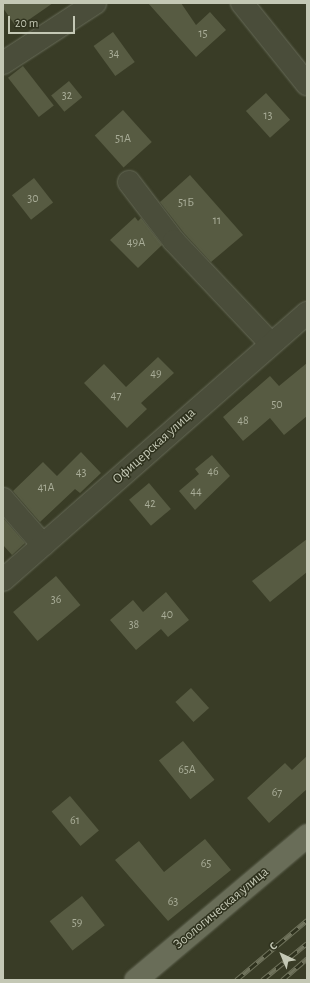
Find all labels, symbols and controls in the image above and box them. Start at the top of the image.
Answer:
scale bar [10,8,77,34]
text: 20 m [15,17,38,29]
house number: 15 [198,27,208,41]
house number: 34 [109,47,119,61]
house number: 32 [62,89,72,103]
house number: 13 [263,109,273,123]
house number: 51А [115,132,131,146]
house number: 30 [27,192,39,206]
house number: 51Б [178,196,194,210]
house number: 11 [213,214,221,228]
house number: 49А [127,236,145,250]
house number: 49 [150,367,162,381]
house number: 47 [111,389,121,403]
house number: 50 [271,398,283,412]
street label: Офицерская улица [109,404,199,488]
house number: 48 [237,414,249,428]
house number: 46 [207,465,219,479]
house number: 43 [76,466,86,480]
house number: 41А [38,481,54,495]
house number: 44 [190,485,202,499]
house number: 42 [144,497,156,511]
house number: 36 [51,593,61,607]
house number: 40 [161,608,173,622]
house number: 38 [129,618,139,632]
house number: 65А [178,763,196,777]
house number: 67 [272,786,282,800]
house number: 61 [70,814,80,828]
house number: 65 [201,857,211,871]
street label: Зоологическая улица [170,863,272,953]
house number: 63 [168,895,178,909]
house number: 59 [72,916,82,930]
north arrow [262,935,302,975]
text: С [267,940,279,952]

